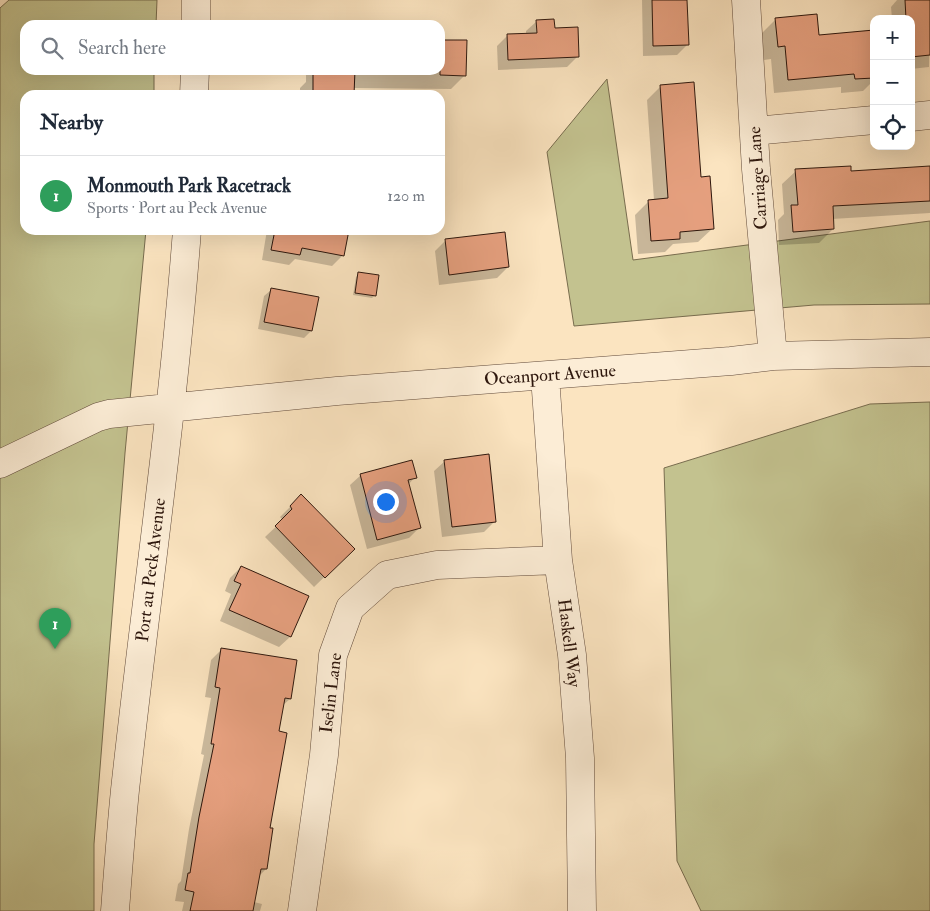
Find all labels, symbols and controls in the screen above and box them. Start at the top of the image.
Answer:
map controls [870,15,915,150]
button: + [870,15,915,60]
search box [20,20,445,75]
icon: search [38,34,66,62]
text: Search here [78,36,166,60]
button: − [870,60,915,105]
button: locate [870,105,915,150]
text: Nearby [40,109,103,136]
street label: Carriage Lane [743,125,773,230]
text: Monmouth Park Racetrack [87,174,291,198]
text: 1 [53,186,59,206]
text: 120 m [387,186,425,206]
text: Sports · Port au Peck Avenue [87,198,267,218]
street label: Oceanport Avenue [483,359,617,391]
your location [373,489,399,515]
street label: Port au Peck Avenue [131,496,171,643]
street label: Haskell Way [552,597,586,690]
pin: 1 [39,608,71,649]
street label: Iselin Lane [315,651,347,734]

